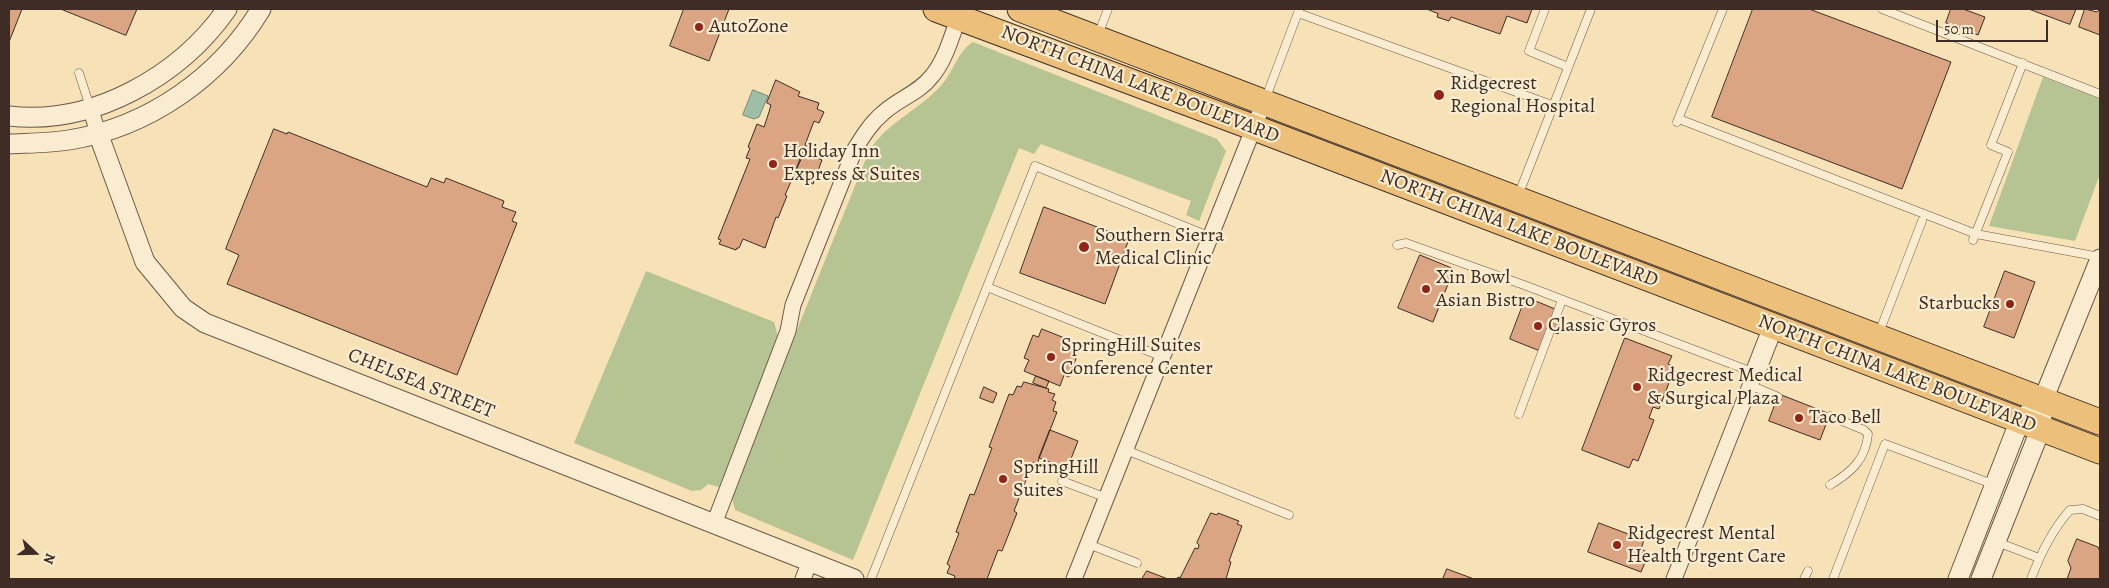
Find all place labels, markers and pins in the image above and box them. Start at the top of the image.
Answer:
place label: AutoZone [709,15,788,39]
marker: AutoZone [693,21,705,33]
place label: Ridgecrest Regional Hospital [1450,72,1595,119]
marker: Ridgecrest Regional Hospital [1432,88,1446,102]
place label: Holiday Inn Express & Suites [783,140,920,187]
marker: Holiday Inn Express & Suites [767,158,779,170]
place label: Southern Sierra Medical Clinic [1095,224,1224,271]
marker: Southern Sierra Medical Clinic [1077,240,1091,254]
place label: Xin Bowl Asian Bistro [1436,266,1535,313]
marker: Xin Bowl Asian Bistro [1420,283,1432,295]
place label: Starbucks [1918,292,2000,316]
marker: Starbucks [2004,298,2016,310]
place label: Classic Gyros [1548,314,1656,338]
marker: Classic Gyros [1532,320,1544,332]
place label: SpringHill Suites Conference Center [1061,334,1213,381]
marker: SpringHill Suites Conference Center [1045,351,1057,363]
place label: Ridgecrest Medical & Surgical Plaza [1647,364,1802,411]
marker: Ridgecrest Medical & Surgical Plaza [1631,381,1643,393]
place label: Taco Bell [1809,406,1881,430]
marker: Taco Bell [1793,412,1805,424]
place label: SpringHill Suites [1013,456,1098,503]
marker: SpringHill Suites [997,473,1009,485]
place label: Ridgecrest Mental Health Urgent Care [1627,522,1786,569]
marker: Ridgecrest Mental Health Urgent Care [1611,539,1623,551]

